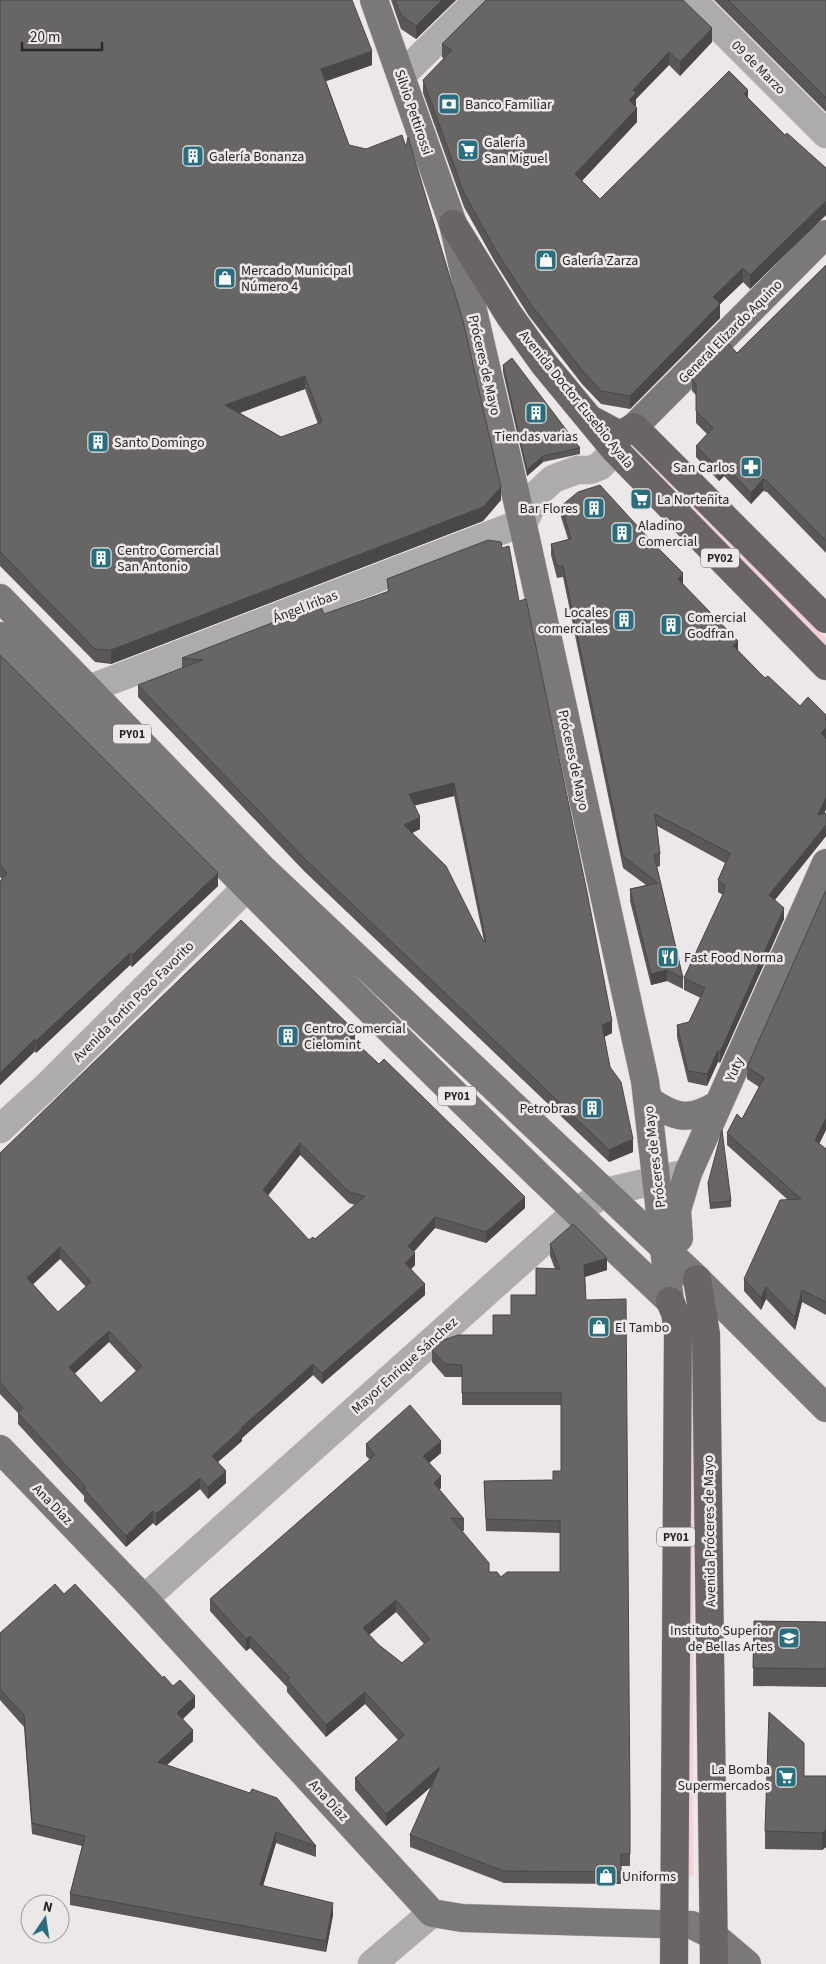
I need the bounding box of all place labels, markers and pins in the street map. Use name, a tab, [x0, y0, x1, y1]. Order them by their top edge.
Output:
bank icon: Banco Familiar	[437, 92, 461, 116]
place label: Banco Familiar	[465, 95, 552, 115]
place label: Galería San Miguel	[484, 133, 548, 169]
supermarket icon: Galería San Miguel	[456, 138, 480, 162]
building icon: Galería Bonanza	[181, 144, 205, 168]
place label: Galería Bonanza	[209, 147, 304, 167]
shop icon: Galería Zarza	[534, 248, 558, 272]
place label: Galería Zarza	[562, 251, 638, 271]
place label: Mercado Municipal Número 4	[241, 261, 352, 297]
shop icon: Mercado Municipal Número 4	[213, 266, 237, 290]
building icon: Tiendas varias	[524, 401, 548, 425]
place label: Tiendas varias	[494, 427, 578, 447]
building icon: Santo Domingo	[86, 430, 110, 454]
place label: Santo Domingo	[114, 433, 204, 453]
pharmacy icon: San Carlos	[739, 455, 763, 479]
place label: San Carlos	[673, 458, 735, 478]
supermarket icon: La Norteñita	[629, 487, 653, 511]
place label: La Norteñita	[657, 490, 729, 510]
building icon: Bar Flores	[582, 496, 606, 520]
place label: Bar Flores	[519, 499, 578, 519]
place label: Aladino Comercial	[638, 516, 698, 552]
building icon: Aladino Comercial	[610, 521, 634, 545]
place label: Centro Comercial San Antonio	[117, 541, 219, 577]
building icon: Centro Comercial San Antonio	[89, 546, 113, 570]
place label: Locales comerciales	[538, 603, 608, 639]
building icon: Locales comerciales	[612, 608, 636, 632]
place label: Comercial Godfran	[687, 608, 747, 644]
building icon: Comercial Godfran	[659, 613, 683, 637]
restaurant icon: Fast Food Norma	[656, 945, 680, 969]
place label: Fast Food Norma	[684, 948, 783, 968]
place label: Centro Comercial Cielomint	[304, 1019, 406, 1055]
building icon: Centro Comercial Cielomint	[276, 1024, 300, 1048]
building icon: Petrobras	[580, 1096, 604, 1120]
place label: Petrobras	[519, 1099, 576, 1119]
shop icon: El Tambo	[587, 1315, 611, 1339]
place label: El Tambo	[615, 1318, 669, 1338]
place label: Instituto Superior de Bellas Artes	[670, 1621, 773, 1657]
school or university icon: Instituto Superior de Bellas Artes	[777, 1626, 801, 1650]
place label: La Bomba Supermercados	[678, 1760, 770, 1796]
supermarket icon: La Bomba Supermercados	[774, 1765, 798, 1789]
shop icon: Uniforms	[594, 1864, 618, 1888]
place label: Uniforms	[622, 1867, 676, 1887]

